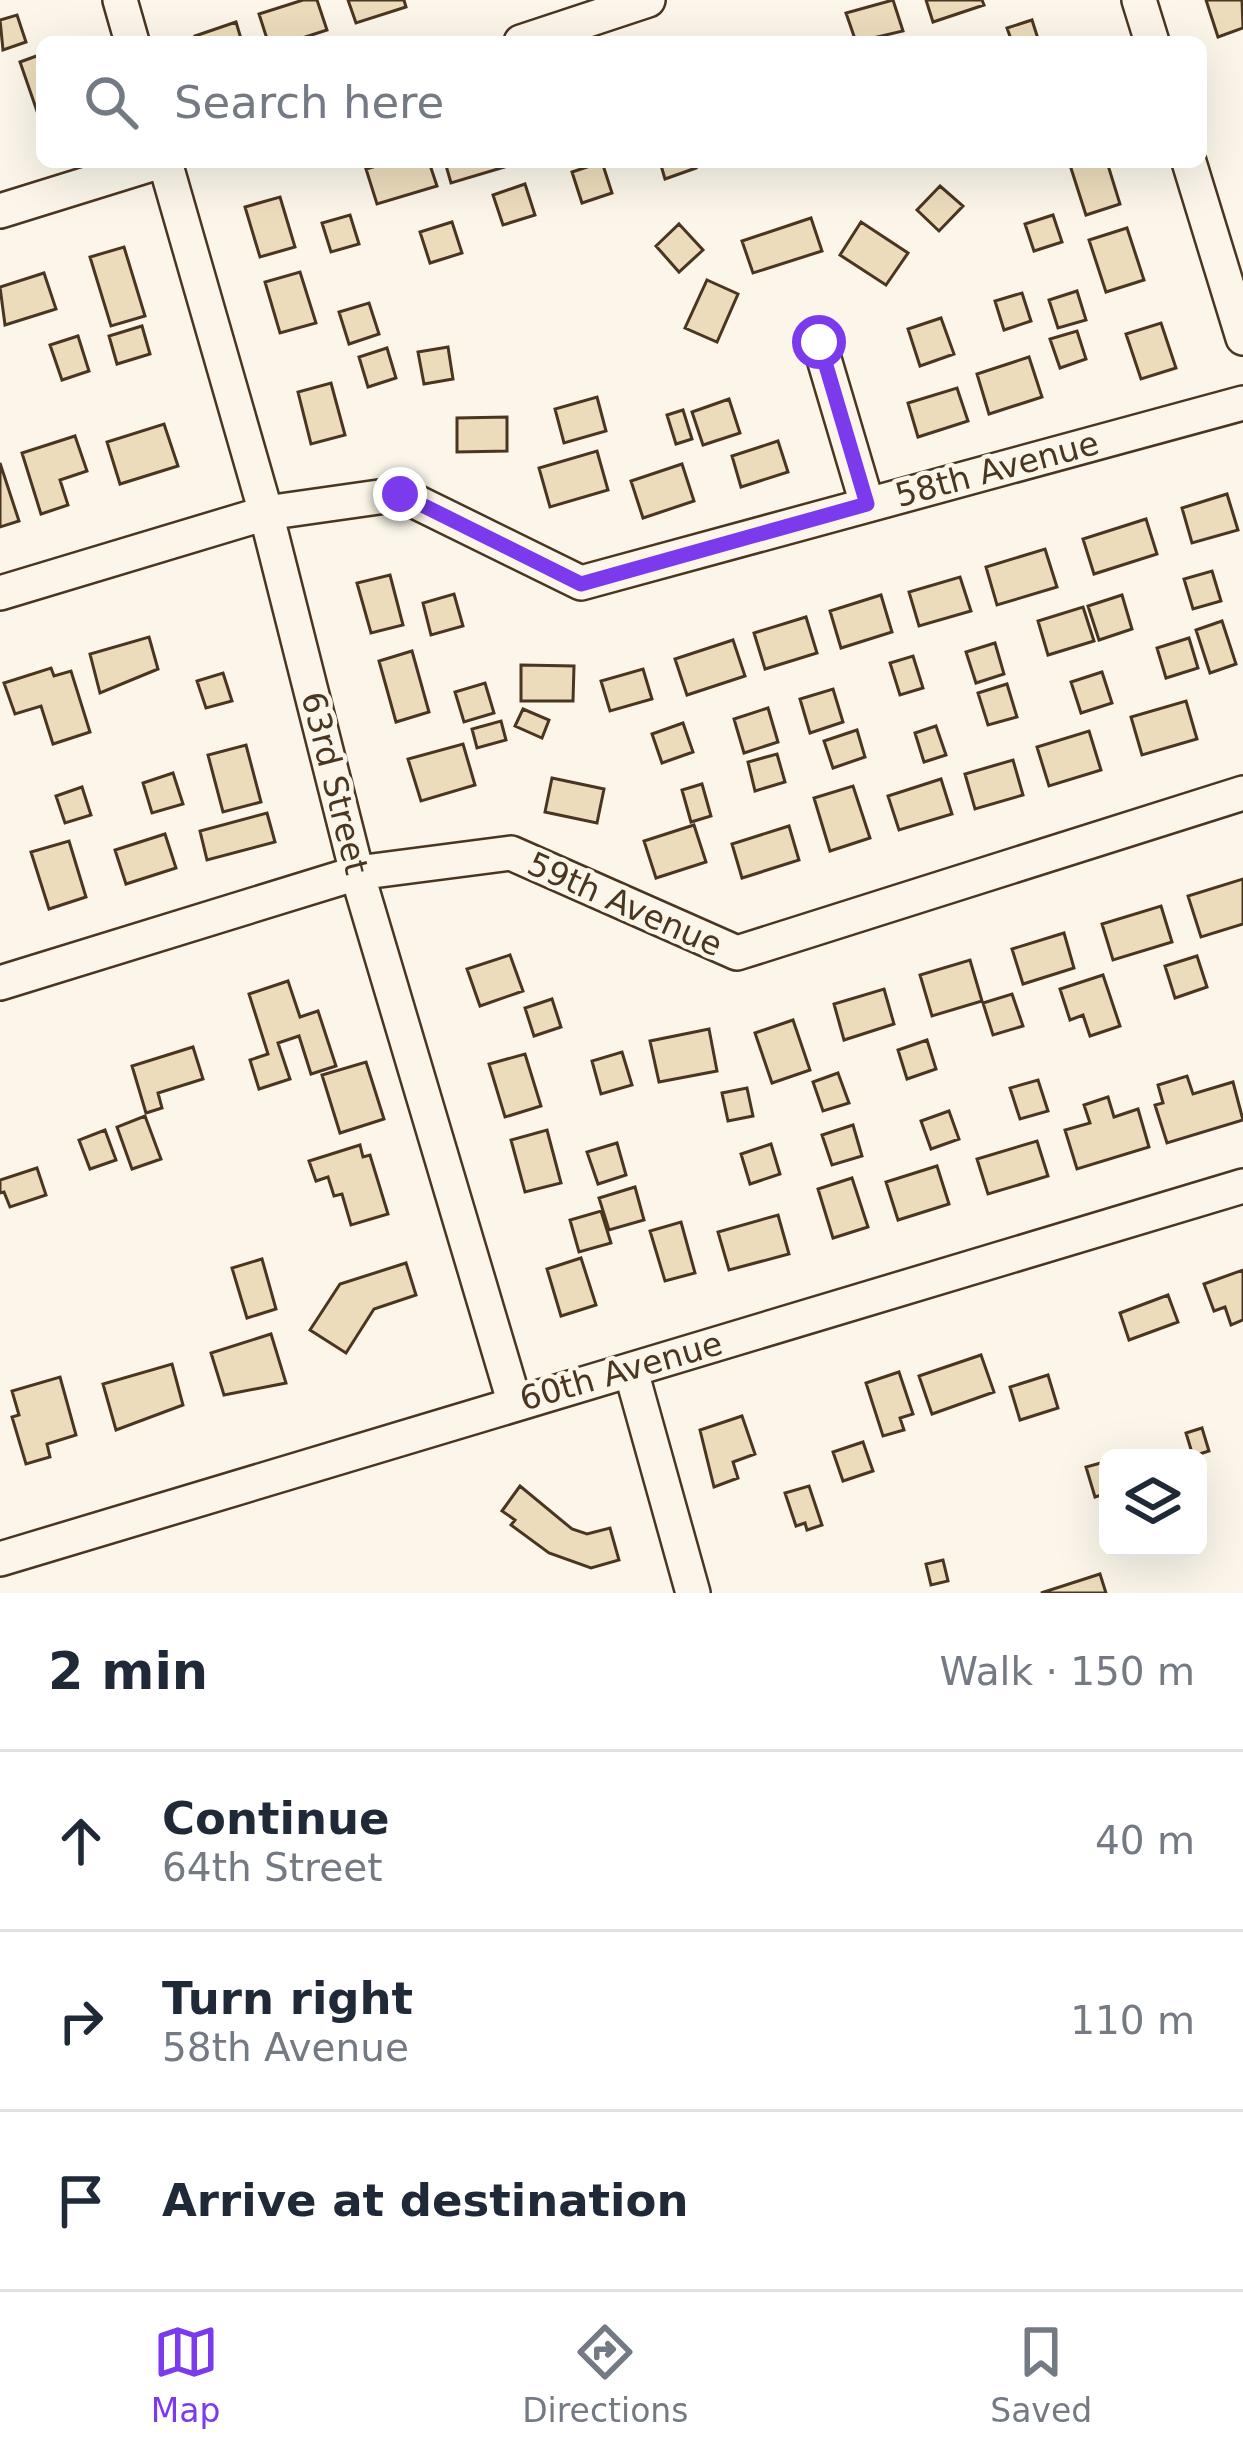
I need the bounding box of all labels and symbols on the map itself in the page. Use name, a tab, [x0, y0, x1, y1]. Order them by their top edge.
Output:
route start	[792, 315, 846, 369]
street label: 58th Avenue	[891, 423, 1103, 515]
route end	[373, 467, 427, 521]
street label: 63rd Street	[293, 688, 377, 878]
street label: 59th Avenue	[522, 844, 728, 964]
street label: 60th Avenue	[515, 1323, 727, 1419]

